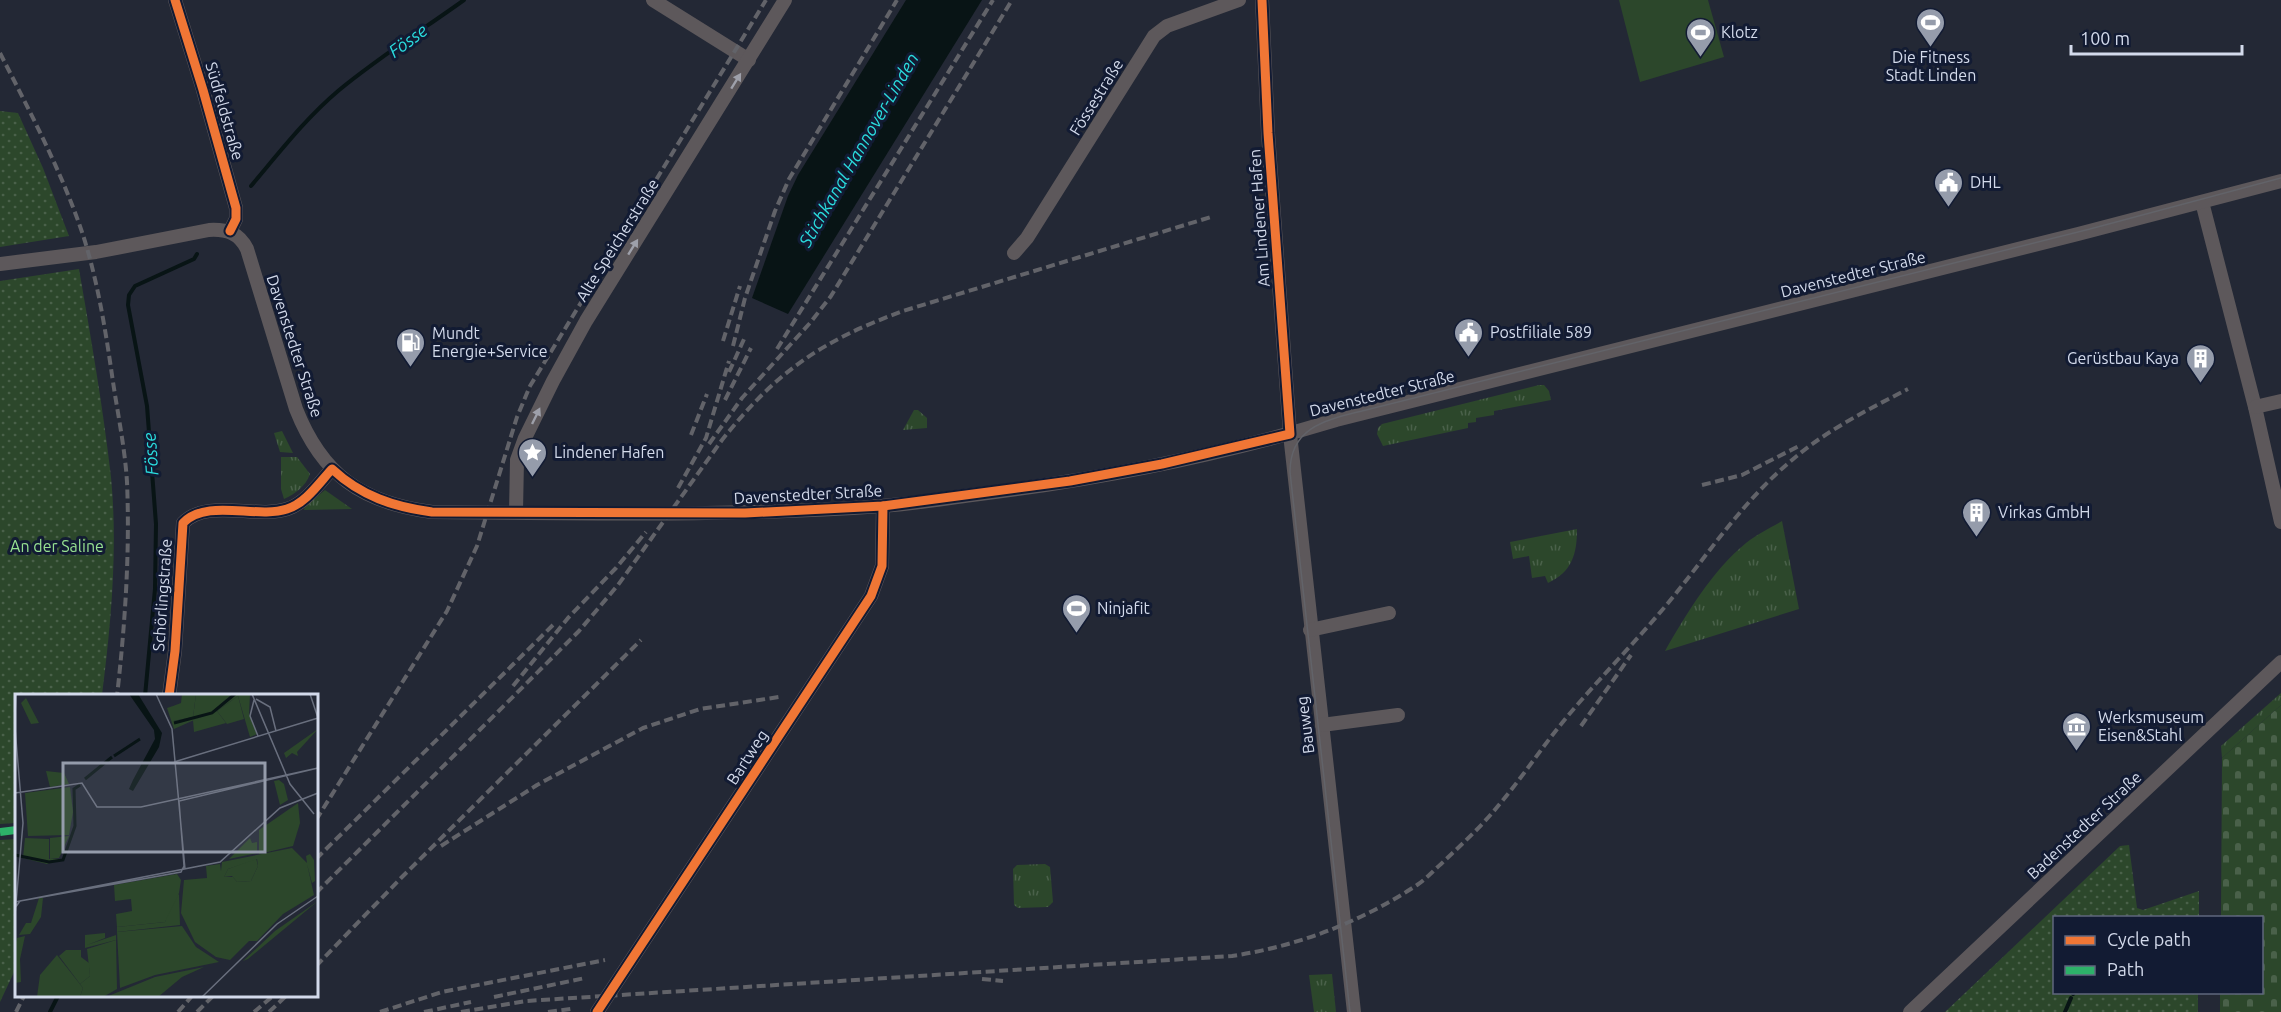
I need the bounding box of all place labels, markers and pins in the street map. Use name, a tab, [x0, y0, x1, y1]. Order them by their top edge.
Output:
sports icon: Die Fitness Stadt Linden	[1915, 6, 1947, 48]
sports icon: Klotz	[1684, 16, 1716, 58]
place label: Klotz	[1721, 23, 1758, 41]
place label: Die Fitness Stadt Linden	[1886, 48, 1976, 84]
public building icon: DHL	[1933, 166, 1965, 208]
place label: DHL	[1970, 173, 2001, 191]
public building icon: Postfiliale 589	[1453, 316, 1485, 358]
place label: Postfiliale 589	[1490, 323, 1592, 341]
place label: Mundt Energie+Service	[432, 324, 548, 360]
fuel station icon: Mundt Energie+Service	[395, 326, 427, 368]
building icon: Gerüstbau Kaya	[2184, 342, 2216, 384]
place label: Gerüstbau Kaya	[2067, 349, 2179, 367]
place icon: Lindener Hafen	[517, 436, 549, 478]
place label: Lindener Hafen	[554, 443, 664, 461]
building icon: Virkas GmbH	[1961, 496, 1993, 538]
place label: Virkas GmbH	[1998, 503, 2090, 521]
sports icon: Ninjafit	[1060, 592, 1092, 634]
place label: Ninjafit	[1097, 599, 1151, 617]
place label: Werksmuseum Eisen&Stahl	[2098, 708, 2204, 744]
museum icon: Werksmuseum Eisen&Stahl	[2061, 710, 2093, 752]

